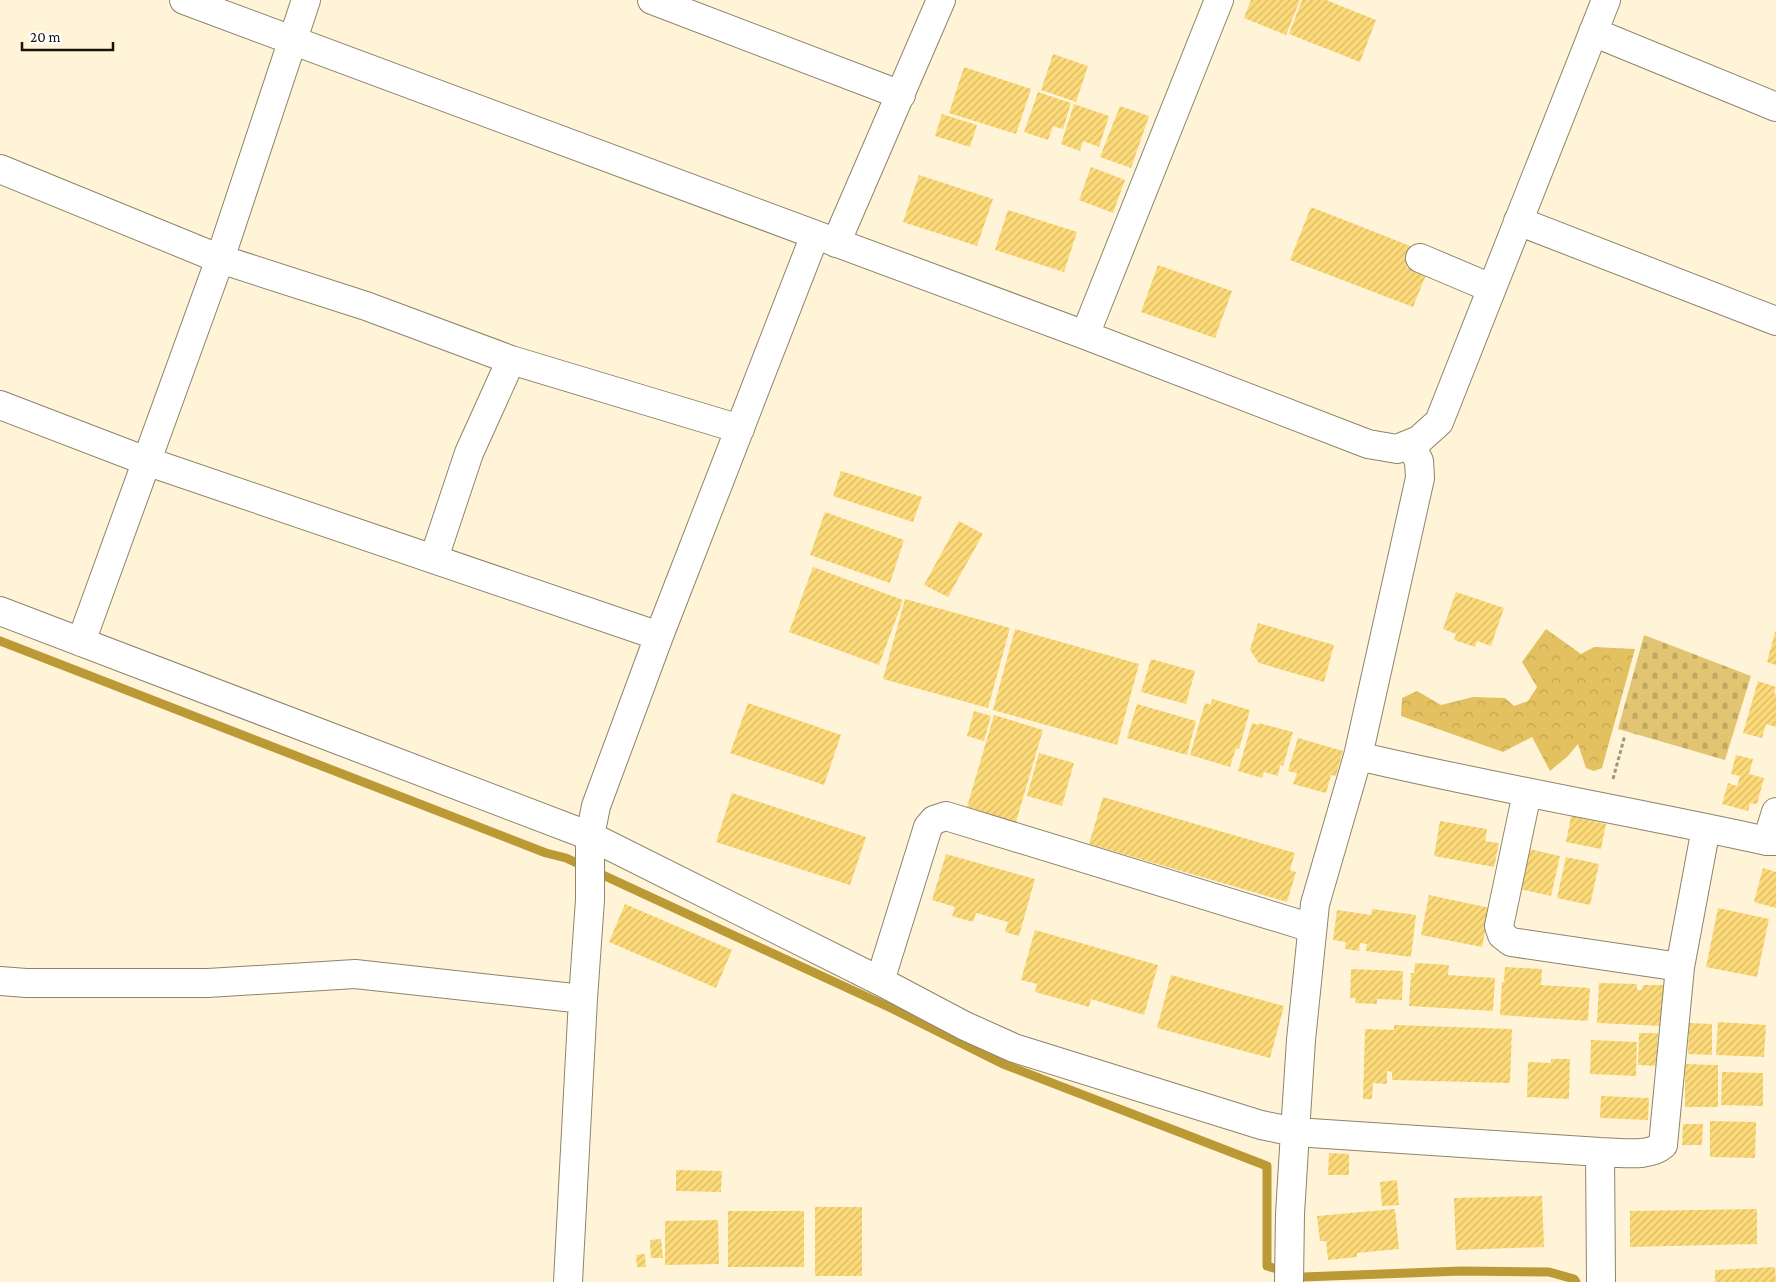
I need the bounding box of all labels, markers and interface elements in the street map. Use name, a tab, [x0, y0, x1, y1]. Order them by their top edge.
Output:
scale bar	[22, 20, 114, 52]
text: 20 m	[30, 29, 61, 45]

